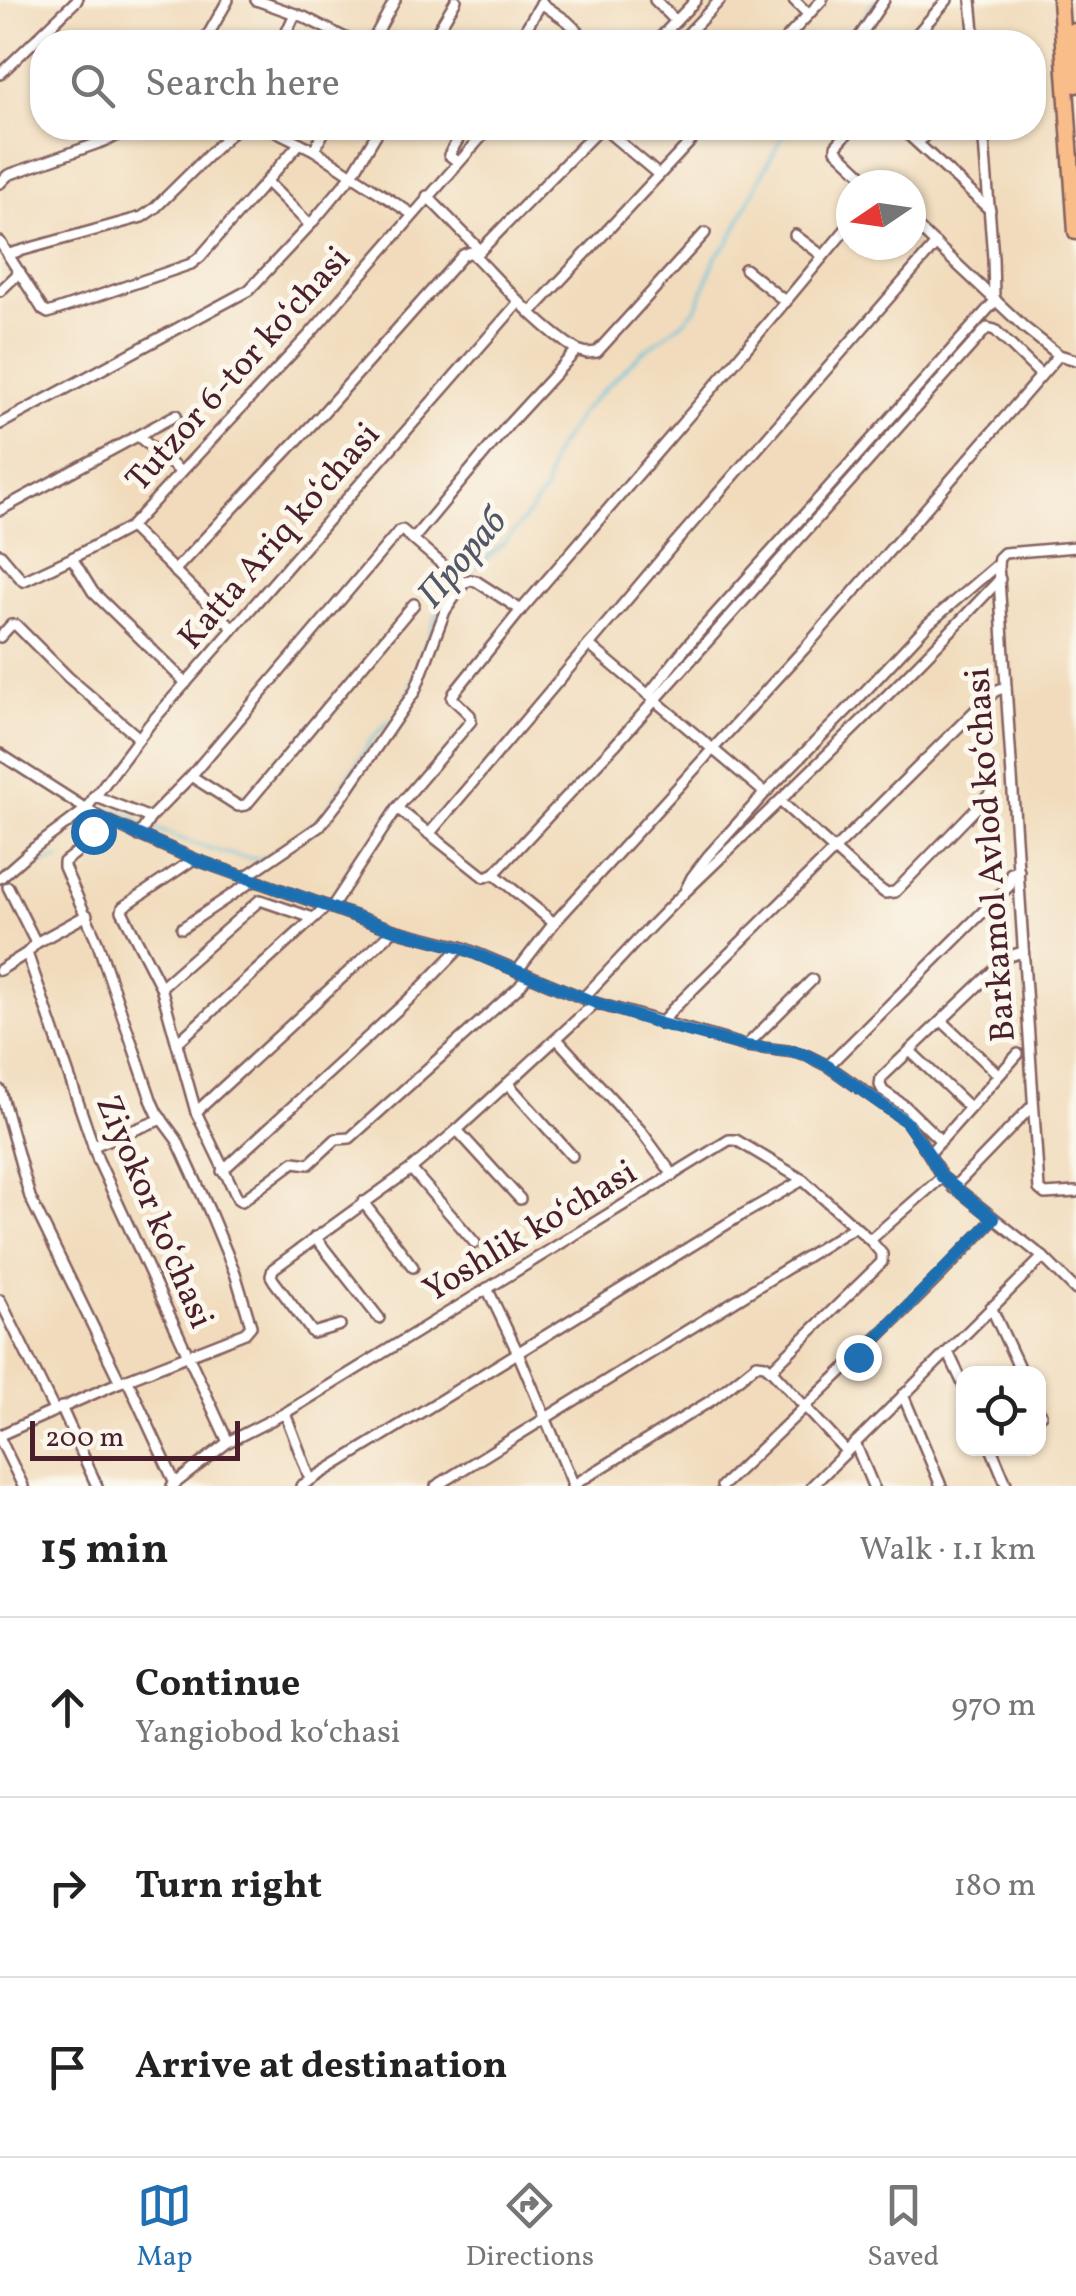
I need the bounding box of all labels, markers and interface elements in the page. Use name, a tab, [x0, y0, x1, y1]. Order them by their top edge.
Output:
search box	[30, 30, 1046, 140]
icon: search	[65, 58, 120, 113]
text: Search here	[145, 59, 340, 112]
north arrow	[836, 170, 926, 260]
street label: Tutzor 6-tor koʻchasi	[116, 237, 363, 503]
street label: Katta Ariq koʻchasi	[168, 413, 392, 661]
water label: Прораб	[406, 497, 522, 620]
street label: Barkamol Avlod koʻchasi	[955, 666, 1029, 1044]
route start	[71, 809, 117, 855]
street label: Ziyokor koʻchasi	[82, 1088, 224, 1336]
street label: Yoshlik koʻchasi	[415, 1150, 646, 1315]
route end	[836, 1335, 882, 1381]
map controls	[956, 1366, 1046, 1456]
button: locate	[956, 1366, 1046, 1456]
scale bar	[30, 1416, 240, 1460]
text: 200 m	[45, 1419, 124, 1458]
text: 15 min	[40, 1522, 169, 1581]
text: Walk · 1.1 km	[860, 1529, 1036, 1573]
text: Continue	[135, 1659, 300, 1712]
icon: ahead	[40, 1680, 95, 1735]
text: 970 m	[951, 1685, 1036, 1729]
text: Yangiobod koʻchasi	[135, 1712, 400, 1756]
icon: right	[40, 1860, 95, 1915]
text: Turn right	[135, 1861, 322, 1914]
text: 180 m	[953, 1865, 1036, 1909]
icon: arrive	[40, 2040, 95, 2095]
text: Arrive at destination	[135, 2041, 508, 2094]
tab: Map	[137, 2178, 193, 2277]
tab: Directions	[466, 2178, 594, 2277]
tab: Saved	[867, 2178, 939, 2277]

